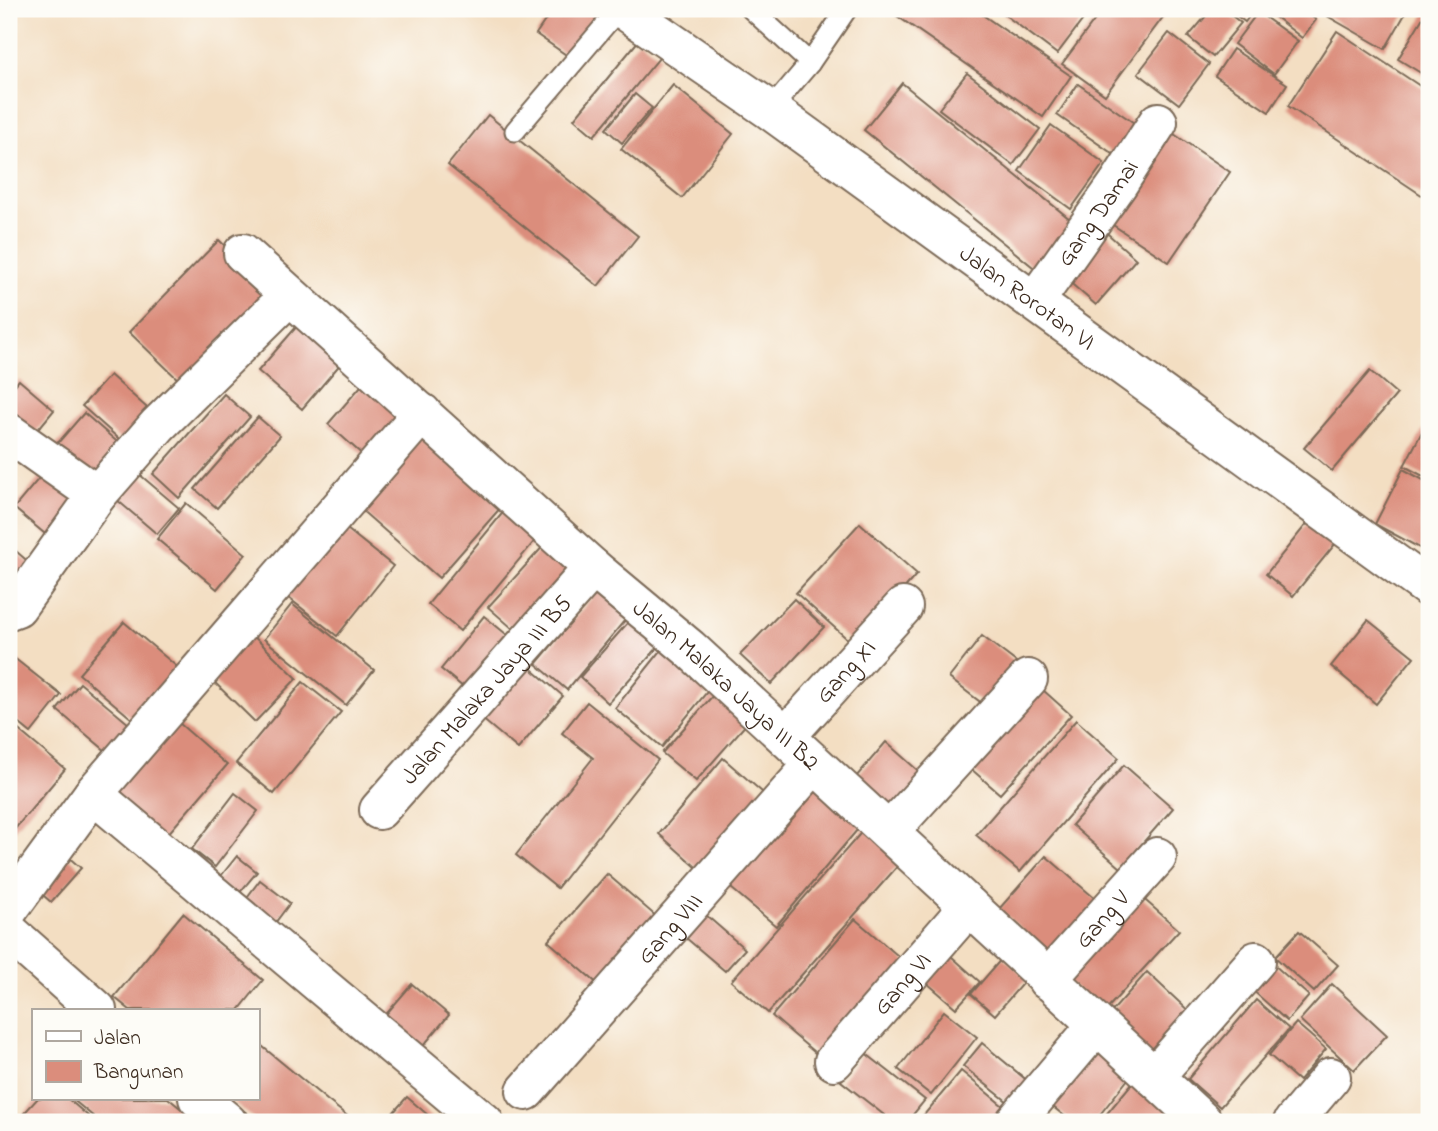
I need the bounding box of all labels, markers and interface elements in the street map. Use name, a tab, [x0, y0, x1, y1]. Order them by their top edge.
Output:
street label: Gang Damai	[1050, 154, 1149, 275]
street label: Jalan Rorotan VI	[951, 238, 1102, 361]
street label: Jalan Malaka Jaya III B5	[394, 588, 581, 794]
street label: Jalan Malaka Jaya III B2	[623, 593, 826, 780]
street label: Gang XI	[808, 633, 886, 712]
street label: Gang V	[1068, 883, 1140, 958]
street label: Gang VIII	[630, 886, 712, 973]
street label: Gang VI	[866, 946, 941, 1024]
legend	[32, 1009, 259, 1100]
text: Jalan	[94, 1024, 141, 1054]
text: Bangunan	[93, 1058, 183, 1090]

